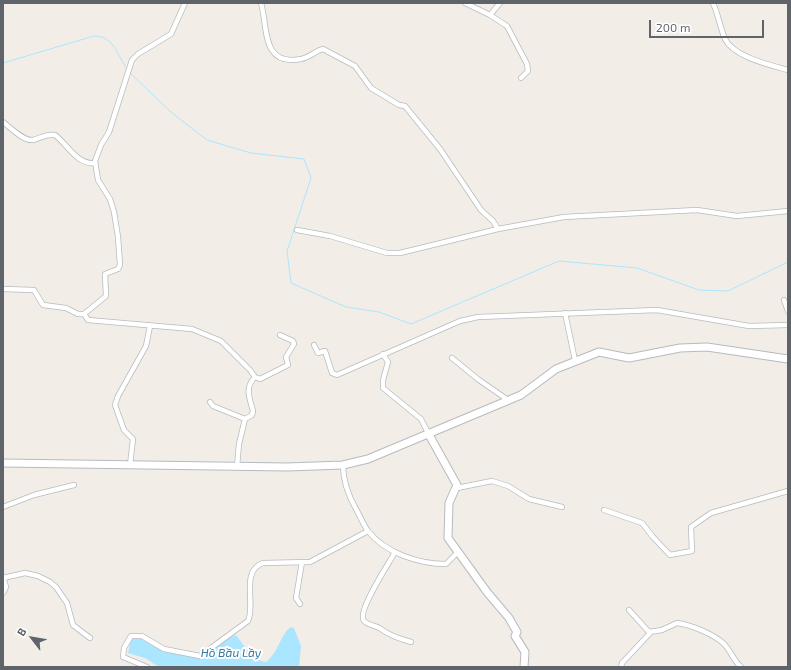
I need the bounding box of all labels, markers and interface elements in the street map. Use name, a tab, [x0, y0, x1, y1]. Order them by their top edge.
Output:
scale bar	[651, 12, 766, 38]
text: 200 m	[656, 20, 690, 34]
north arrow	[12, 618, 52, 658]
text: B	[14, 625, 29, 638]
water label: Hồ Bầu Lầy	[201, 646, 261, 660]

